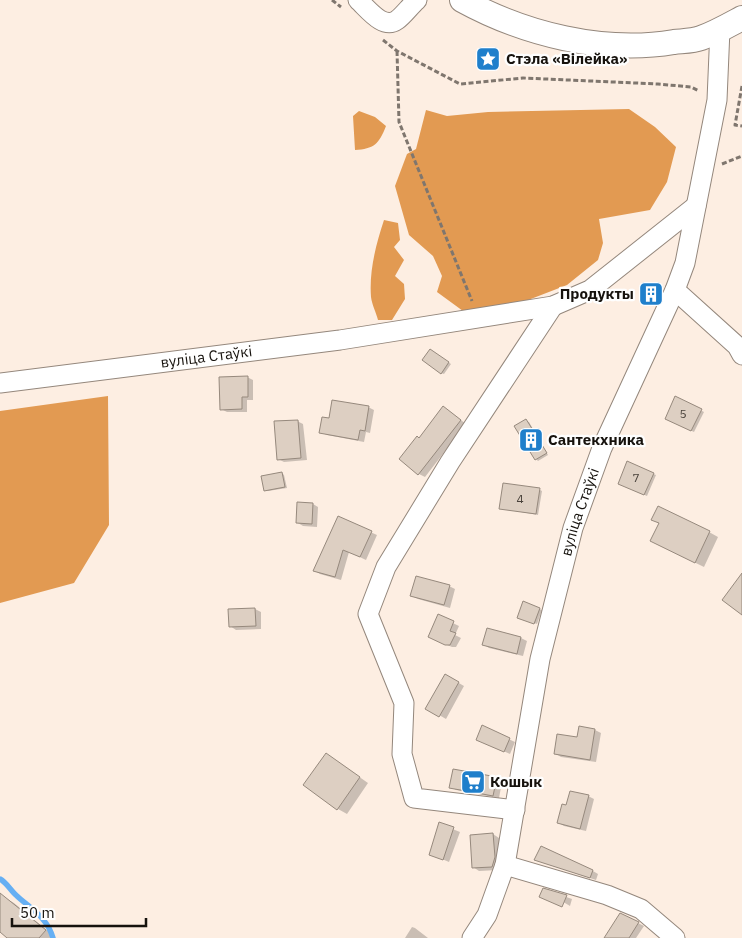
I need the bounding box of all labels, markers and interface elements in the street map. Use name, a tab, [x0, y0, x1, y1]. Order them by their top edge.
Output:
place icon: Стэла «Вілейка»	[475, 46, 501, 72]
place label: Стэла «Вілейка»	[506, 49, 627, 68]
building icon: Продукты	[638, 281, 664, 307]
place label: Продукты	[560, 284, 634, 303]
street label: вуліца Стаўкі	[159, 341, 253, 372]
house number: 5	[679, 406, 687, 421]
building icon: Сантекхника	[518, 427, 544, 453]
place label: Сантекхника	[548, 430, 645, 449]
street label: вуліца Стаўкі	[556, 465, 603, 558]
house number: 7	[632, 470, 640, 485]
house number: 4	[516, 491, 524, 506]
supermarket icon: Кошык	[460, 769, 486, 795]
place label: Кошык	[490, 772, 542, 791]
scale bar	[12, 896, 146, 928]
text: 50 m	[20, 903, 55, 922]

